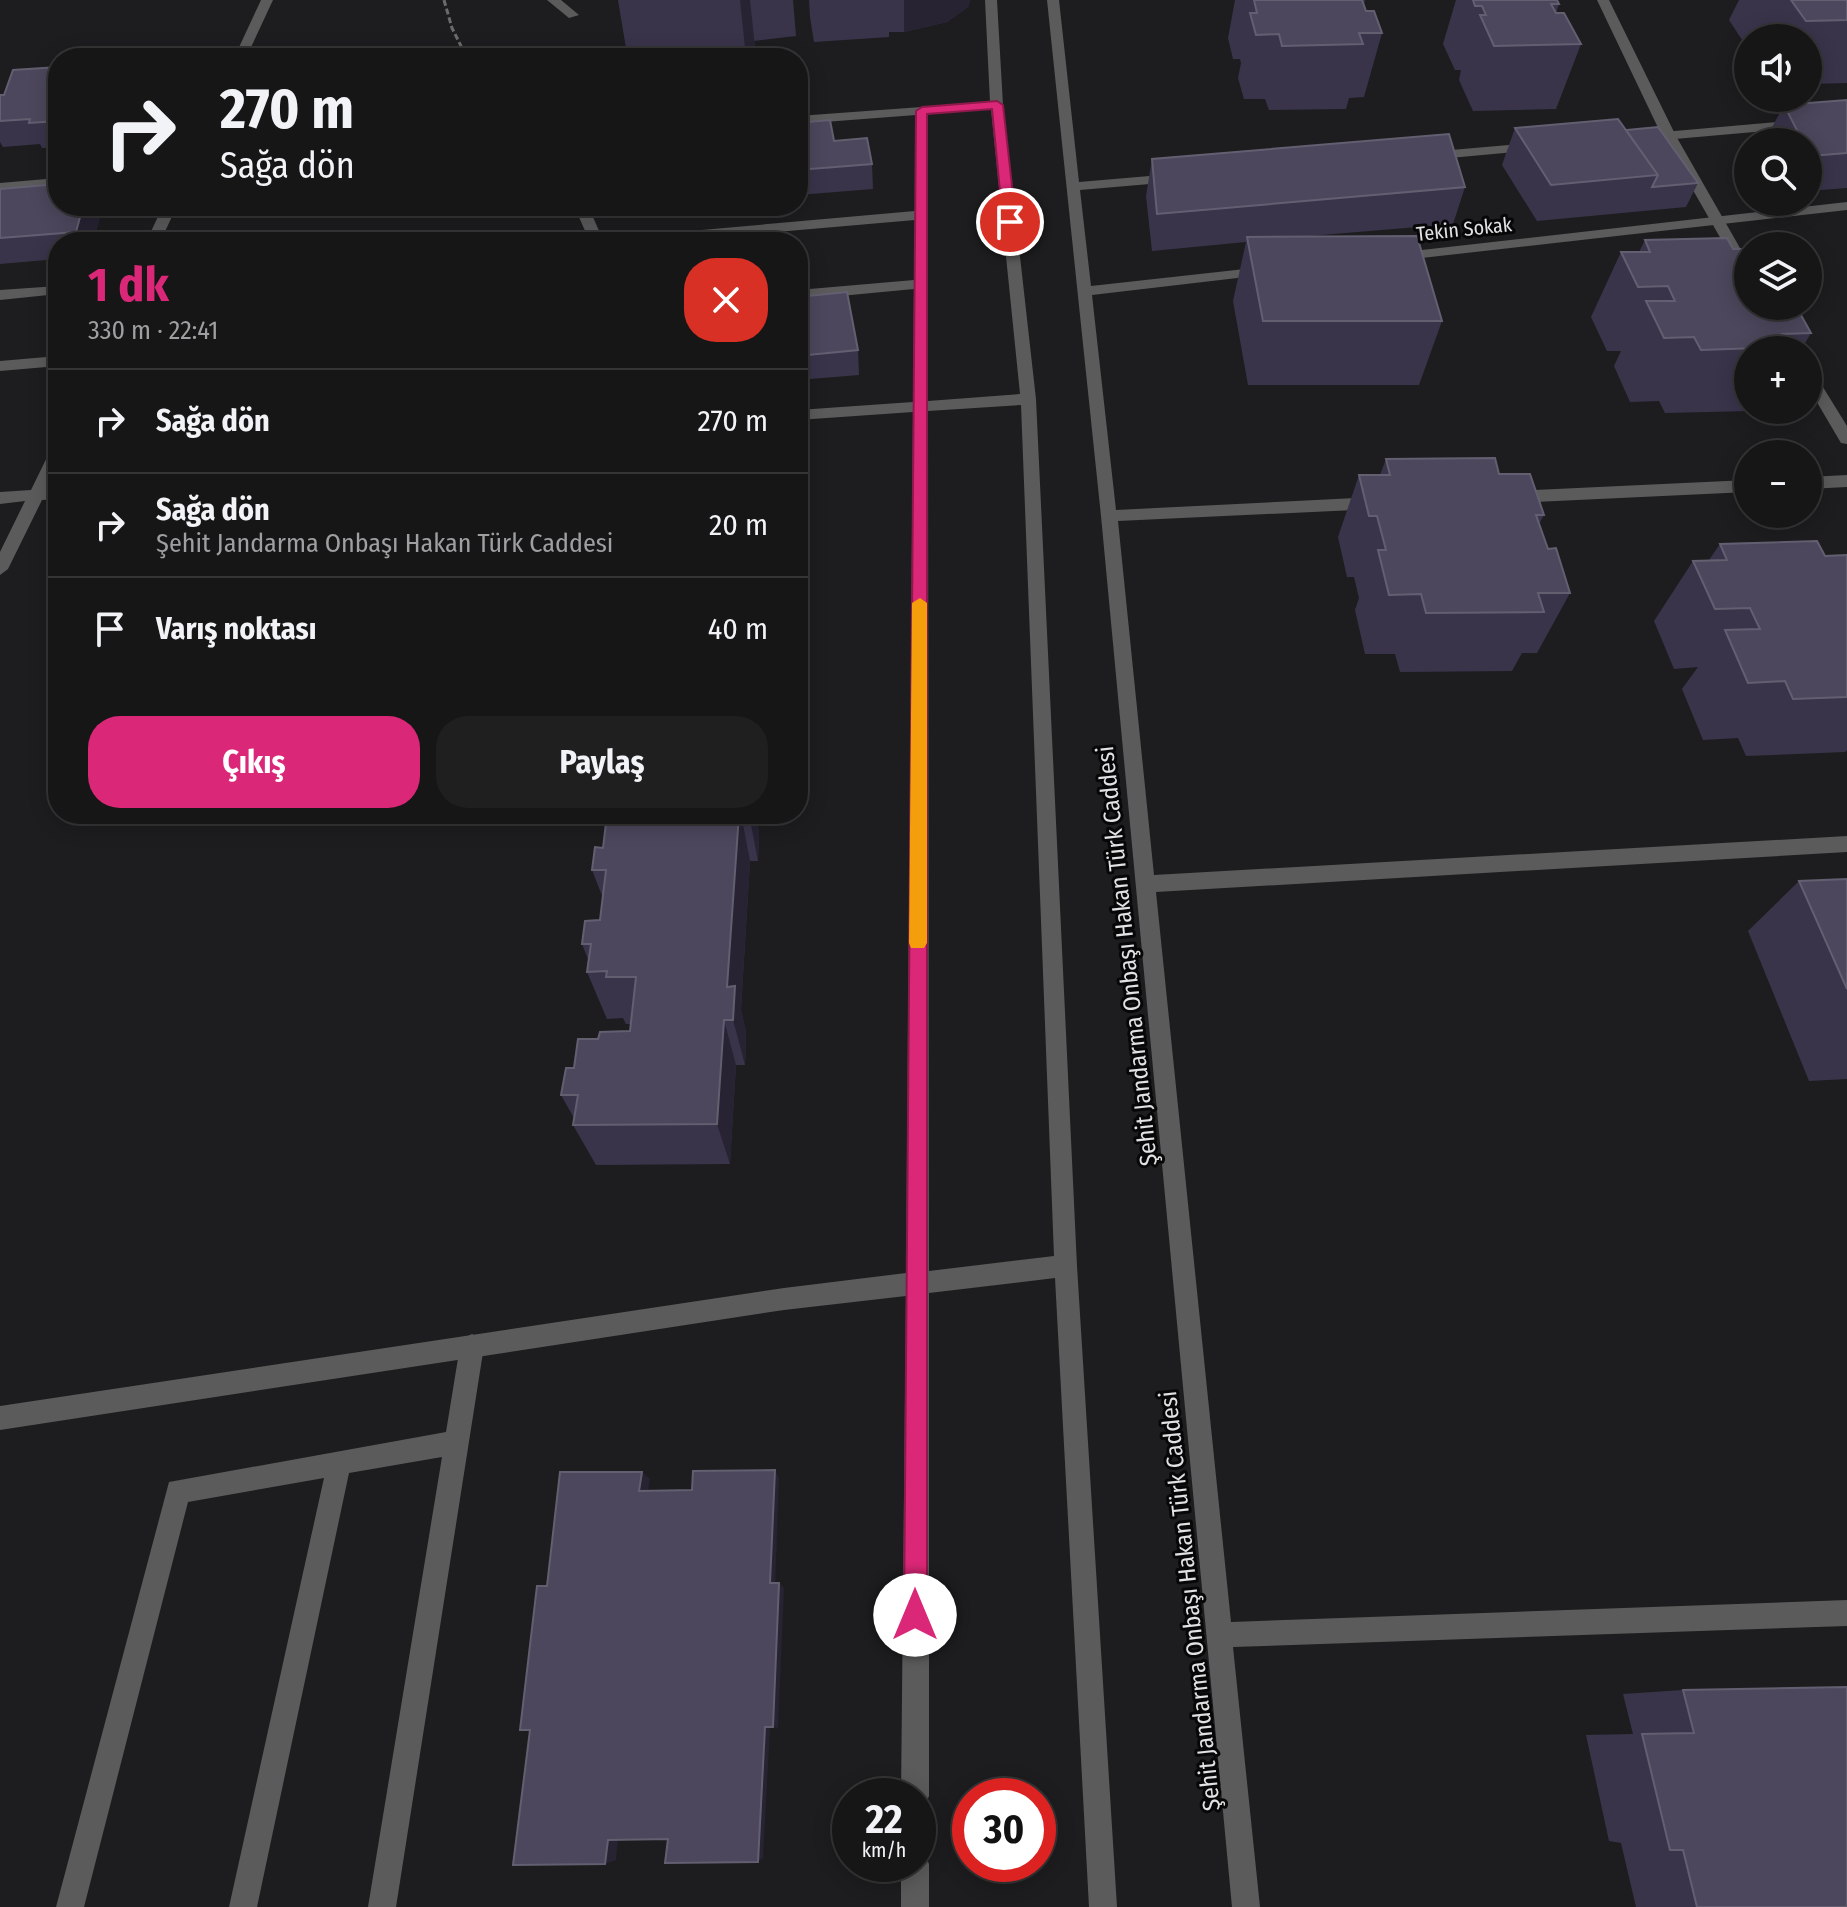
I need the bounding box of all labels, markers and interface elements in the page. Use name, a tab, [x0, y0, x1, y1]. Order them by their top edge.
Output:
map controls	[1734, 24, 1822, 528]
button: sound	[1734, 24, 1822, 112]
text: 270 m	[220, 76, 354, 143]
icon: right	[88, 80, 192, 184]
button: search	[1734, 128, 1822, 216]
text: Sağa dön	[220, 144, 355, 188]
pin	[976, 188, 1044, 256]
icon: arrive	[988, 200, 1032, 244]
street label: Tekin Sokak	[1415, 212, 1514, 246]
button: layers	[1734, 232, 1822, 320]
text: 1 dk	[88, 256, 169, 314]
button: close	[684, 258, 768, 342]
text: 330 m · 22:41	[88, 315, 218, 346]
button: +	[1734, 336, 1822, 424]
icon: right	[88, 399, 132, 443]
text: Sağa dön	[156, 403, 270, 439]
text: 270 m	[697, 403, 768, 439]
button: −	[1734, 440, 1822, 528]
text: Sağa dön	[156, 492, 270, 528]
icon: right	[88, 503, 132, 547]
text: 20 m	[709, 507, 768, 543]
text: Şehit Jandarma Onbaşı Hakan Türk Caddesi	[156, 528, 613, 559]
icon: arrive	[88, 607, 132, 651]
text: Varış noktası	[156, 611, 317, 647]
text: 40 m	[708, 611, 768, 647]
button: Çıkış	[88, 716, 420, 808]
button: Paylaş	[436, 716, 768, 808]
street label: Şehit Jandarma Onbaşı Hakan Türk Caddesi	[1091, 745, 1163, 1167]
street label: Şehit Jandarma Onbaşı Hakan Türk Caddesi	[1154, 1390, 1226, 1812]
position arrow	[873, 1573, 957, 1657]
speed limit sign: 30	[952, 1778, 1056, 1882]
text: 22	[865, 1796, 903, 1844]
text: km/h	[862, 1838, 906, 1862]

